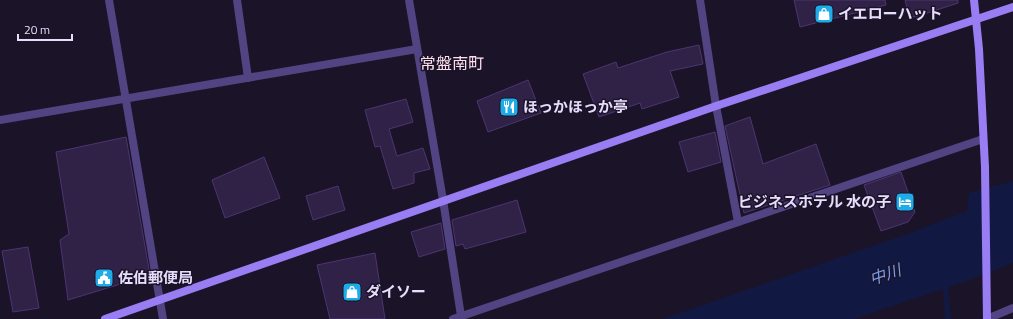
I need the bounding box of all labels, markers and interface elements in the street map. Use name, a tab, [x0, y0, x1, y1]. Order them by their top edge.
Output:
place label: イエローハット	[838, 2, 943, 25]
shop icon: イエローハット	[813, 3, 835, 25]
scale bar	[18, 16, 72, 42]
text: 20 m	[24, 20, 50, 39]
district label: 常盤南町	[420, 51, 484, 75]
place label: ほっかほっか亭	[523, 95, 628, 118]
restaurant icon: ほっかほっか亭	[498, 96, 520, 118]
place label: ビジネスホテル 水の子	[738, 190, 891, 213]
hotel icon: ビジネスホテル 水の子	[894, 191, 916, 213]
water label: 中川	[866, 257, 906, 291]
place label: 佐伯郵便局	[118, 266, 193, 289]
public building icon: 佐伯郵便局	[93, 267, 115, 289]
place label: ダイソー	[366, 280, 426, 303]
shop icon: ダイソー	[341, 281, 363, 303]

